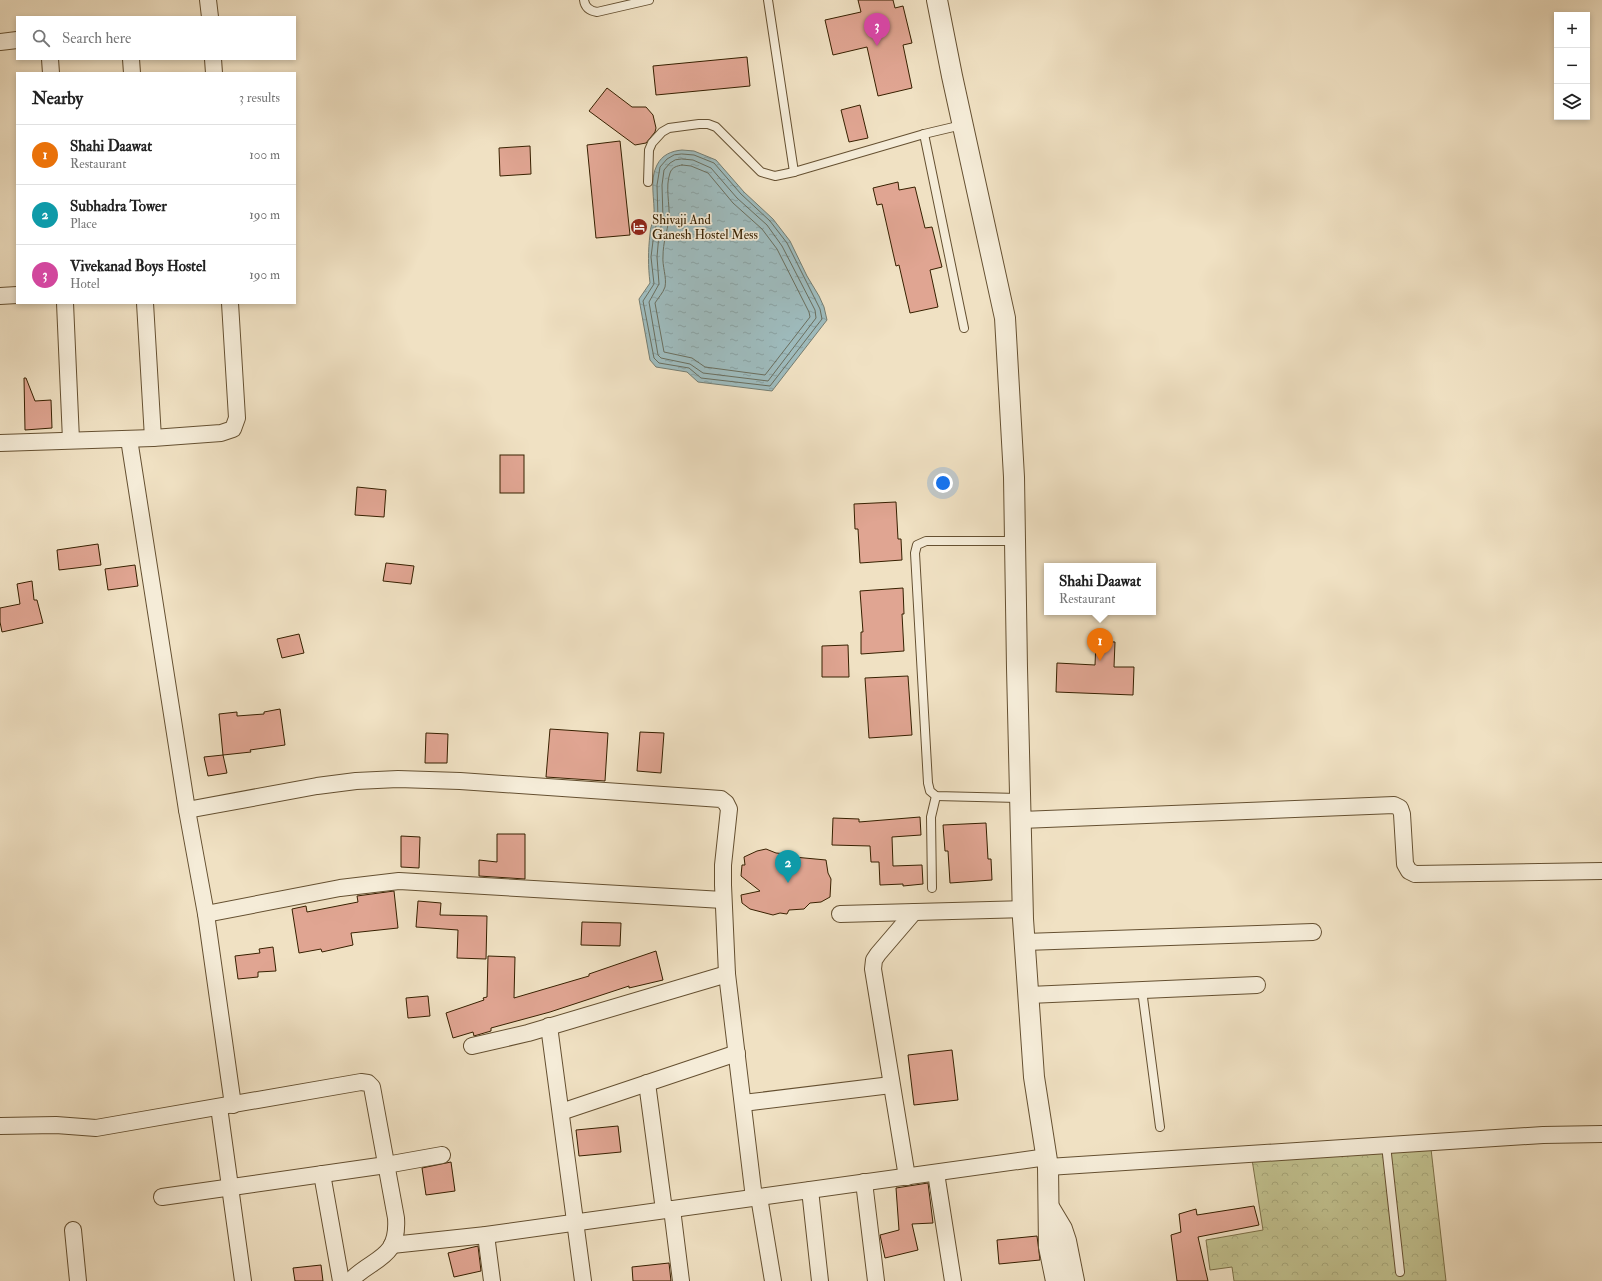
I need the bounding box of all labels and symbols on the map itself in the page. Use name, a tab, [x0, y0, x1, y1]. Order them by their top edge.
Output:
pin: 3	[864, 13, 890, 46]
place label: Shivaji And Ganesh Hostel Mess	[652, 212, 759, 243]
hotel icon: Shivaji And Ganesh Hostel Mess	[629, 217, 649, 237]
your location	[933, 473, 953, 493]
pin: 1	[1087, 628, 1113, 661]
pin: 2	[775, 850, 801, 883]

